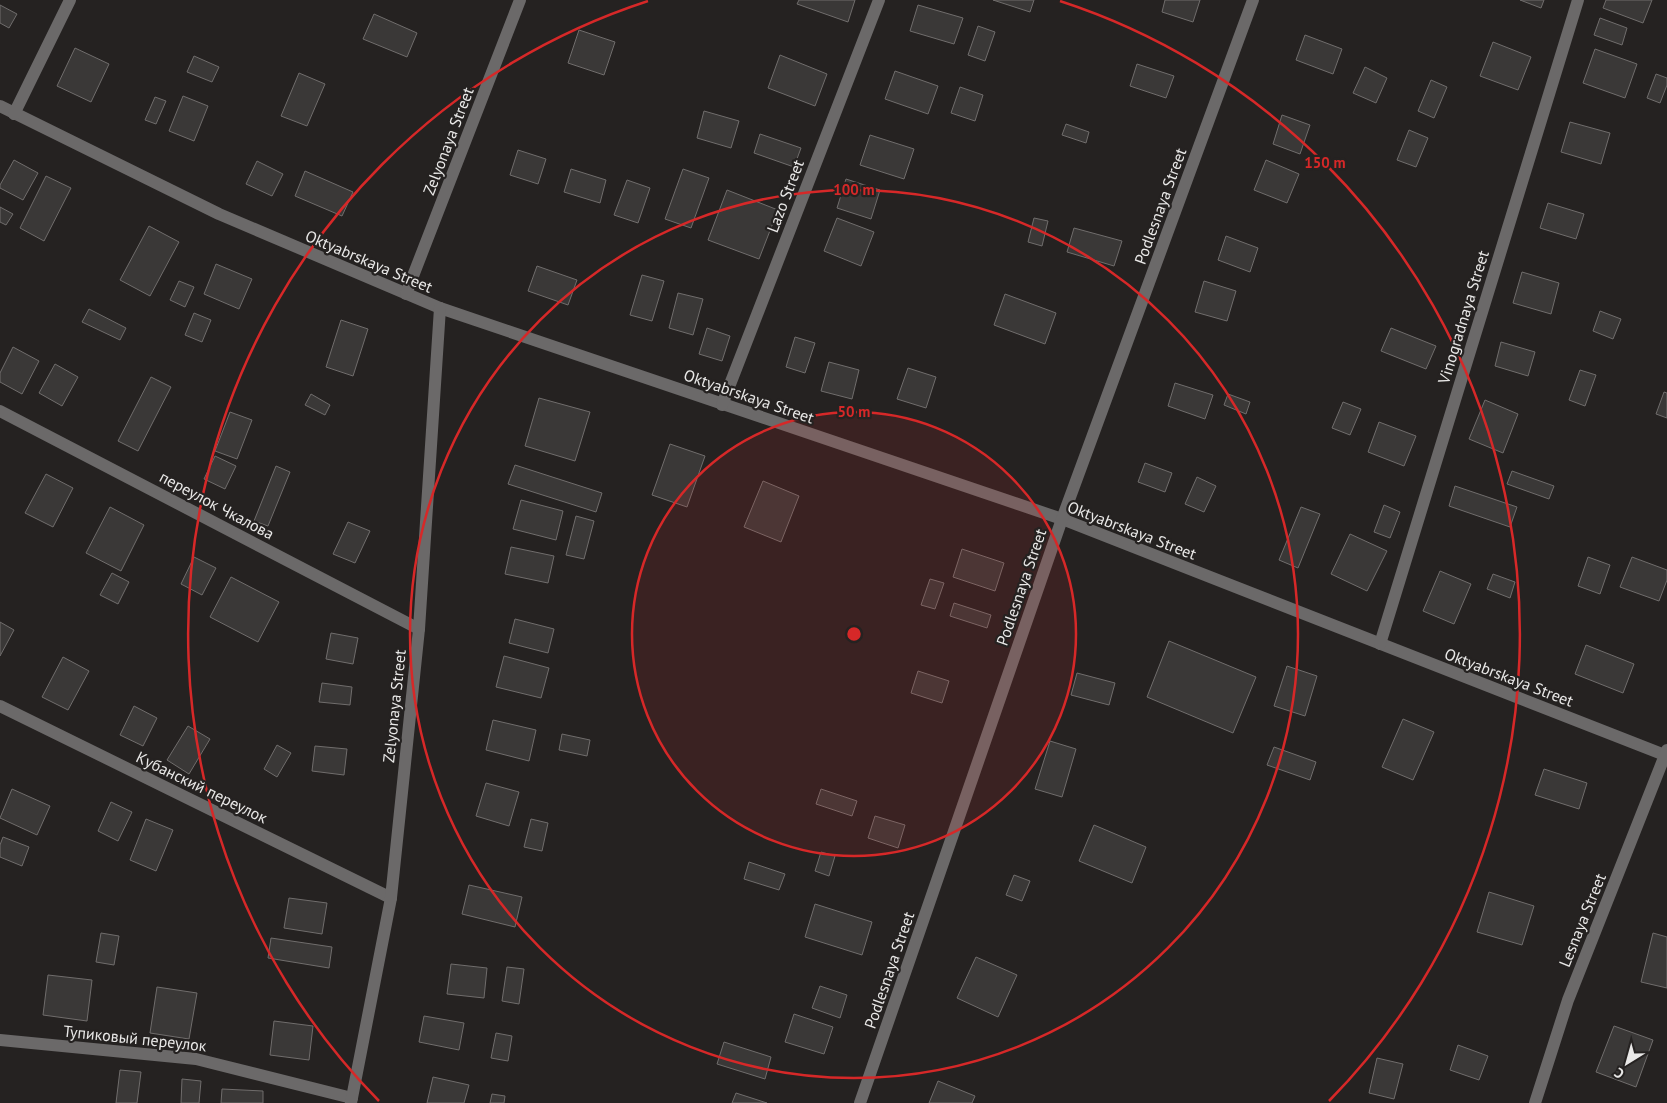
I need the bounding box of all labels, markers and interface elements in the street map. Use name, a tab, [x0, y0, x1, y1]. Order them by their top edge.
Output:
street label: Zelyonaya Street	[418, 84, 478, 198]
street label: Podlesnaya Street	[1130, 145, 1191, 267]
text: 150 m	[1304, 153, 1346, 172]
street label: Lazo Street	[762, 156, 808, 235]
text: 100 m	[833, 180, 875, 199]
street label: Oktyabrskaya Street	[302, 225, 436, 297]
street label: Vinogradnaya Street	[1433, 247, 1493, 387]
street label: Oktyabrskaya Street	[681, 364, 817, 428]
text: 50 m	[838, 402, 870, 421]
street label: переулок Чкалова	[156, 466, 278, 544]
street label: Oktyabrskaya Street	[1065, 496, 1200, 564]
street label: Podlesnaya Street	[992, 525, 1051, 648]
centre of rings	[845, 625, 863, 643]
street label: Oktyabrskaya Street	[1442, 643, 1577, 711]
street label: Zelyonaya Street	[378, 648, 410, 764]
street label: Кубанский переулок	[133, 747, 271, 828]
street label: Lesnaya Street	[1554, 870, 1610, 970]
street label: Podlesnaya Street	[860, 908, 919, 1031]
street label: Тупиковый переулок	[62, 1021, 208, 1056]
north arrow	[1602, 1038, 1652, 1088]
text: С	[1610, 1064, 1628, 1083]

